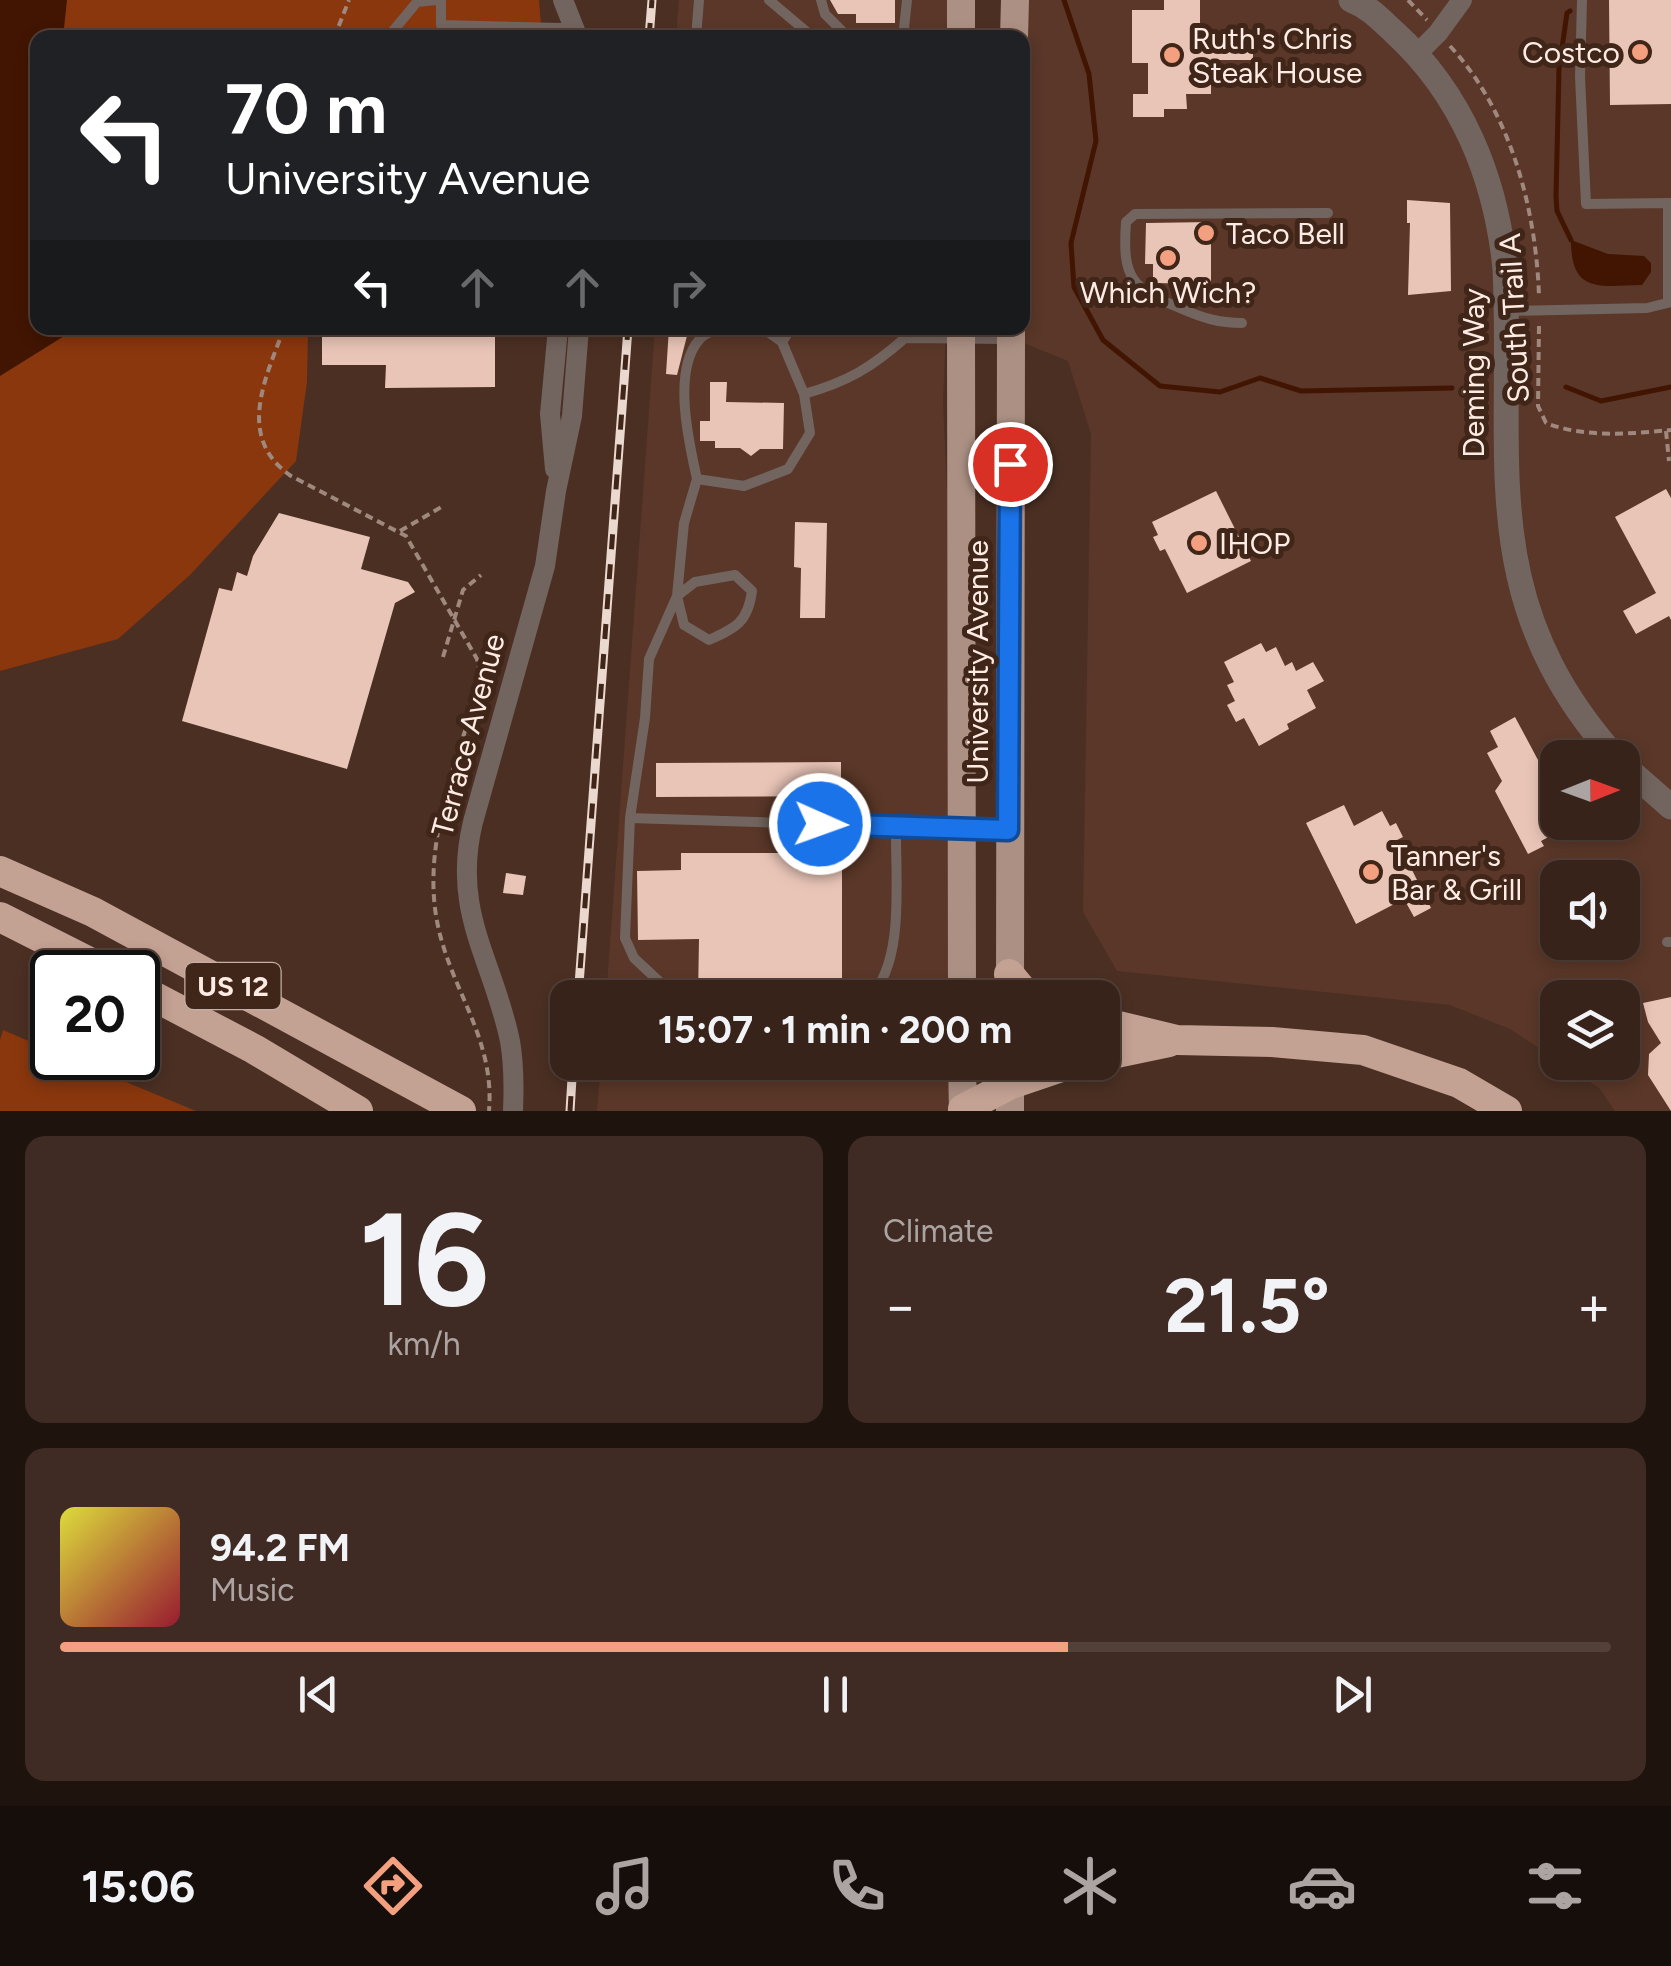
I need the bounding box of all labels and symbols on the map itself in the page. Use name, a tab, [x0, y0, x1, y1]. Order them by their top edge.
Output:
place label: Ruth's Chris Steak House	[1192, 20, 1362, 91]
place label: Costco	[1522, 34, 1620, 71]
marker: Costco	[1629, 41, 1651, 63]
marker: Ruth's Chris Steak House	[1161, 44, 1183, 66]
place label: Taco Bell	[1226, 215, 1345, 252]
marker: Taco Bell	[1195, 222, 1217, 244]
street label: South Trail A	[1491, 231, 1537, 404]
marker: Which Wich?	[1157, 247, 1179, 269]
place label: Which Wich?	[1080, 274, 1256, 311]
street label: Deming Way	[1455, 288, 1492, 458]
pin	[968, 422, 1053, 507]
place label: IHOP	[1219, 525, 1290, 562]
marker: IHOP	[1188, 532, 1210, 554]
street label: University Avenue	[959, 540, 996, 784]
street label: Terrace Avenue	[423, 630, 513, 840]
north arrow	[1540, 740, 1640, 840]
position arrow	[768, 772, 872, 876]
place label: Tanner's Bar & Grill	[1391, 837, 1522, 908]
marker: Tanner's Bar & Grill	[1360, 861, 1382, 883]
speed limit sign: 20	[30, 950, 160, 1080]
road number: US 12	[186, 963, 280, 1009]

